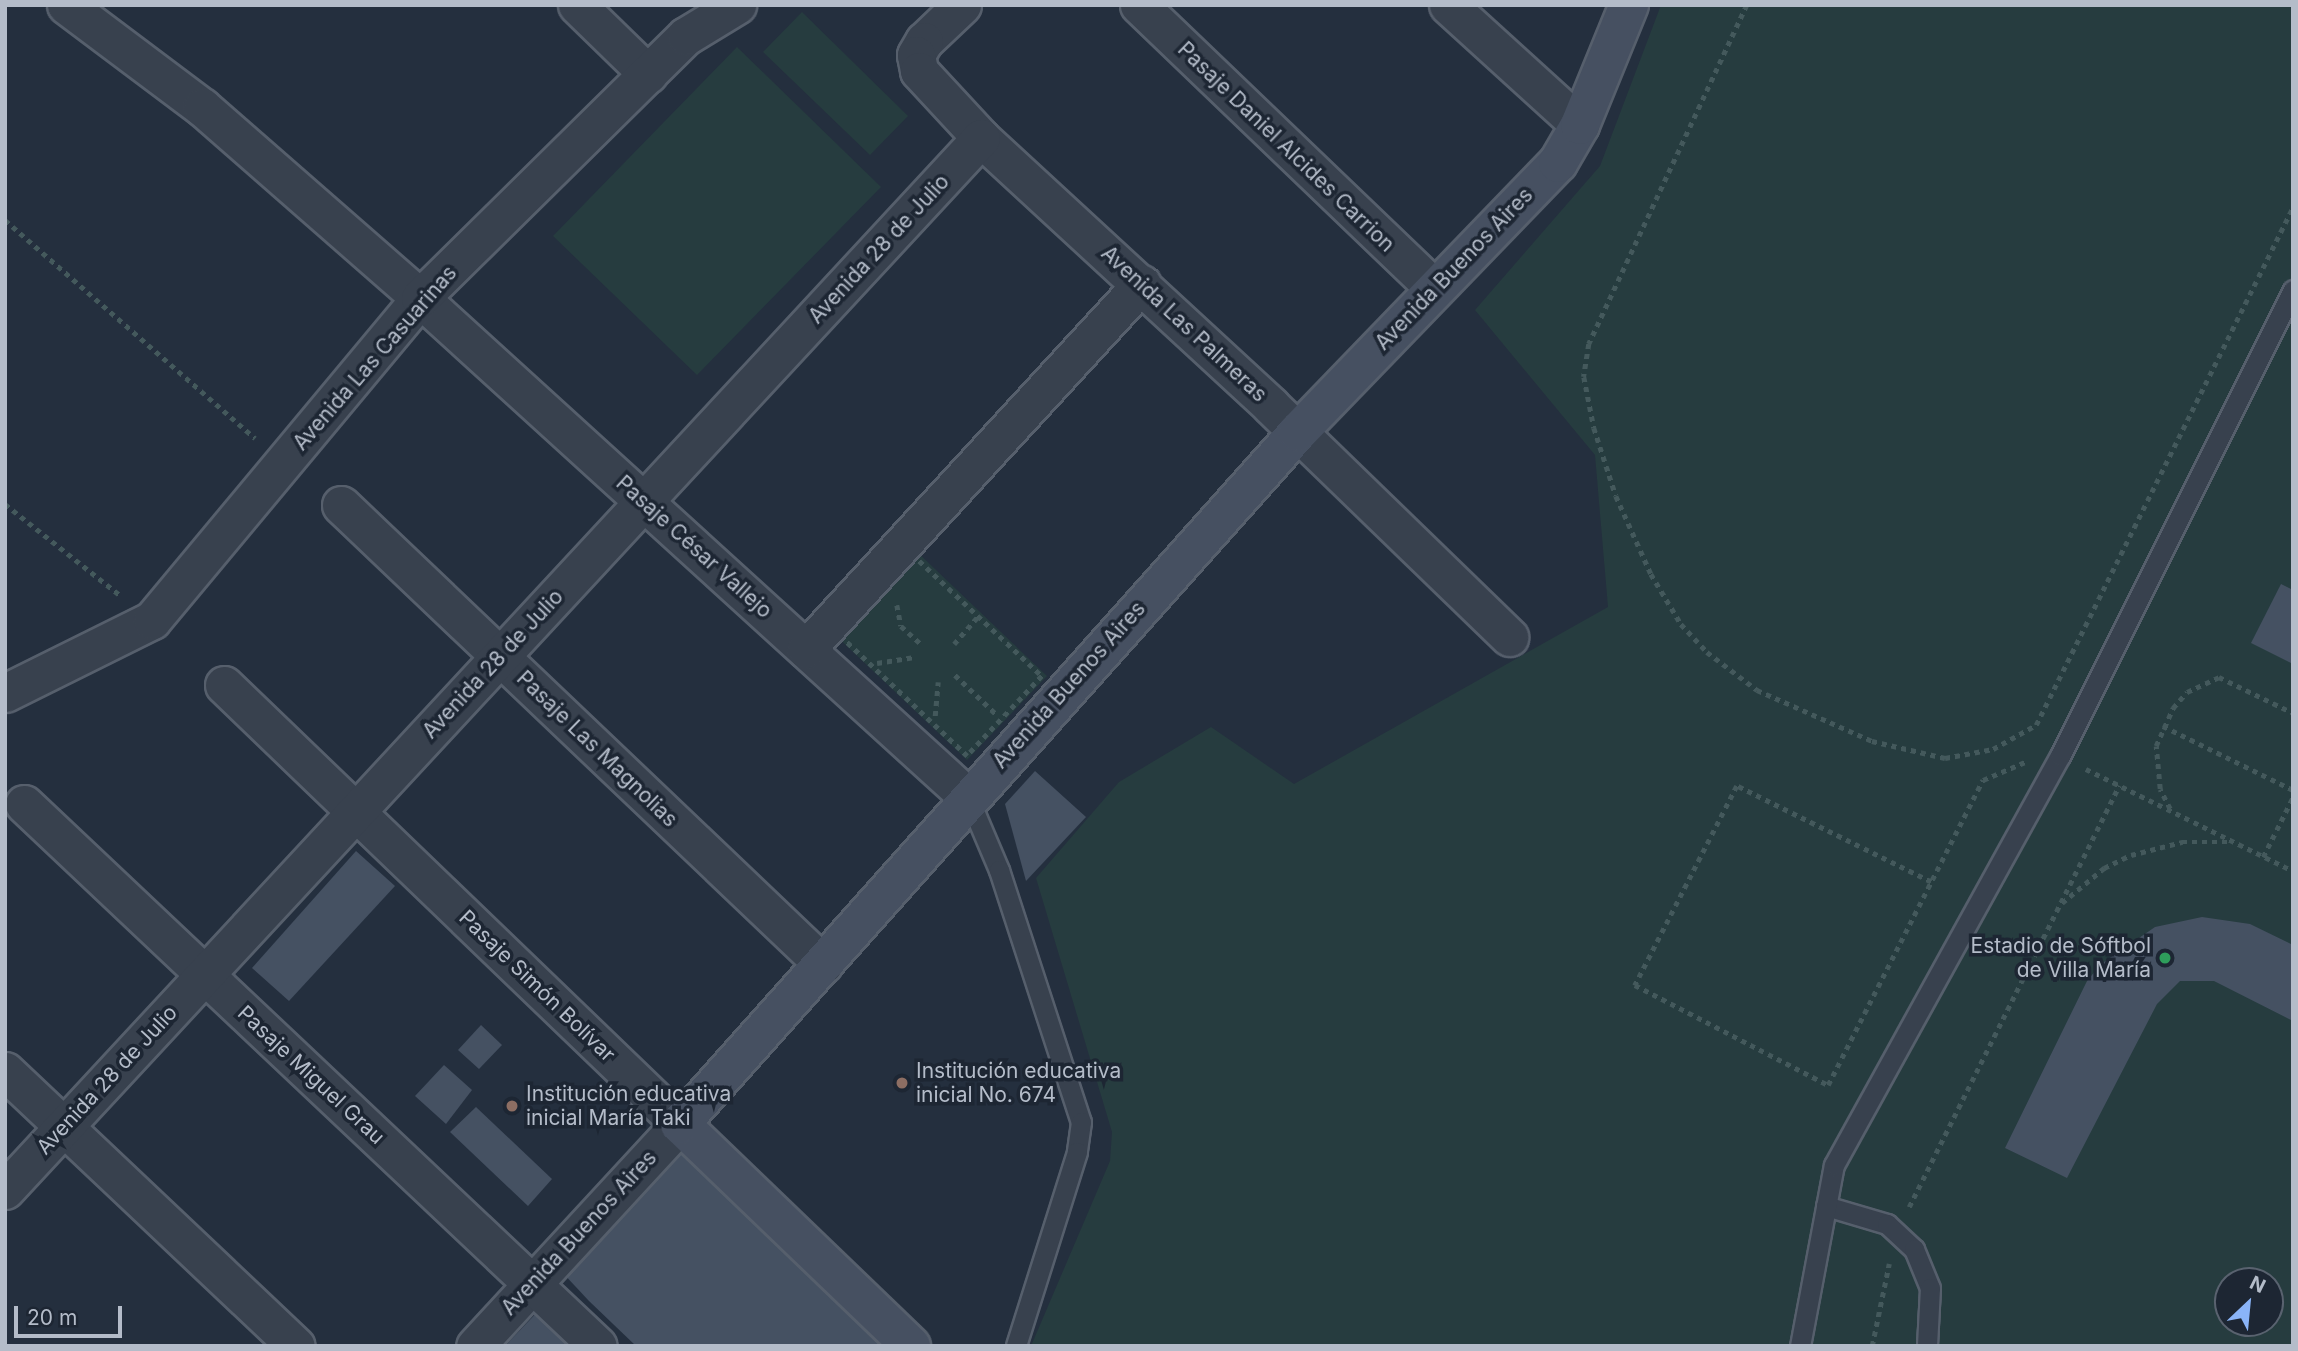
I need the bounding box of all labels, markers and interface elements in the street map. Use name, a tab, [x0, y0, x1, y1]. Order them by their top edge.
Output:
street label: Pasaje Daniel Alcides Carrion	[1172, 37, 1400, 257]
street label: Avenida 28 de Julio	[803, 169, 955, 329]
street label: Avenida Buenos Aires	[1370, 183, 1538, 355]
street label: Avenida Las Palmeras	[1096, 241, 1272, 407]
street label: Avenida Las Casuarinas	[288, 261, 462, 455]
street label: Pasaje César Vallejo	[611, 470, 777, 624]
street label: Avenida 28 de Julio	[417, 584, 569, 744]
street label: Avenida Buenos Aires	[987, 596, 1151, 774]
street label: Pasaje Las Magnolias	[511, 666, 683, 832]
street label: Pasaje Simón Bolívar	[454, 905, 620, 1067]
place label: Estadio de Sóftbol de Villa María	[1971, 933, 2151, 983]
marker: Estadio de Sóftbol de Villa María	[2157, 950, 2173, 966]
street label: Avenida 28 de Julio	[31, 1000, 183, 1160]
street label: Pasaje Miguel Grau	[232, 1000, 390, 1150]
place label: Institución educativa inicial No. 674	[916, 1058, 1121, 1108]
marker: Institución educativa inicial No. 674	[894, 1075, 910, 1091]
place label: Institución educativa inicial María Taki	[526, 1081, 731, 1131]
marker: Institución educativa inicial María Taki	[504, 1098, 520, 1114]
street label: Avenida Buenos Aires	[496, 1146, 662, 1320]
north arrow	[2214, 1267, 2284, 1337]
text: N	[2246, 1271, 2269, 1298]
scale bar	[18, 1292, 126, 1336]
text: 20 m	[27, 1305, 77, 1330]

